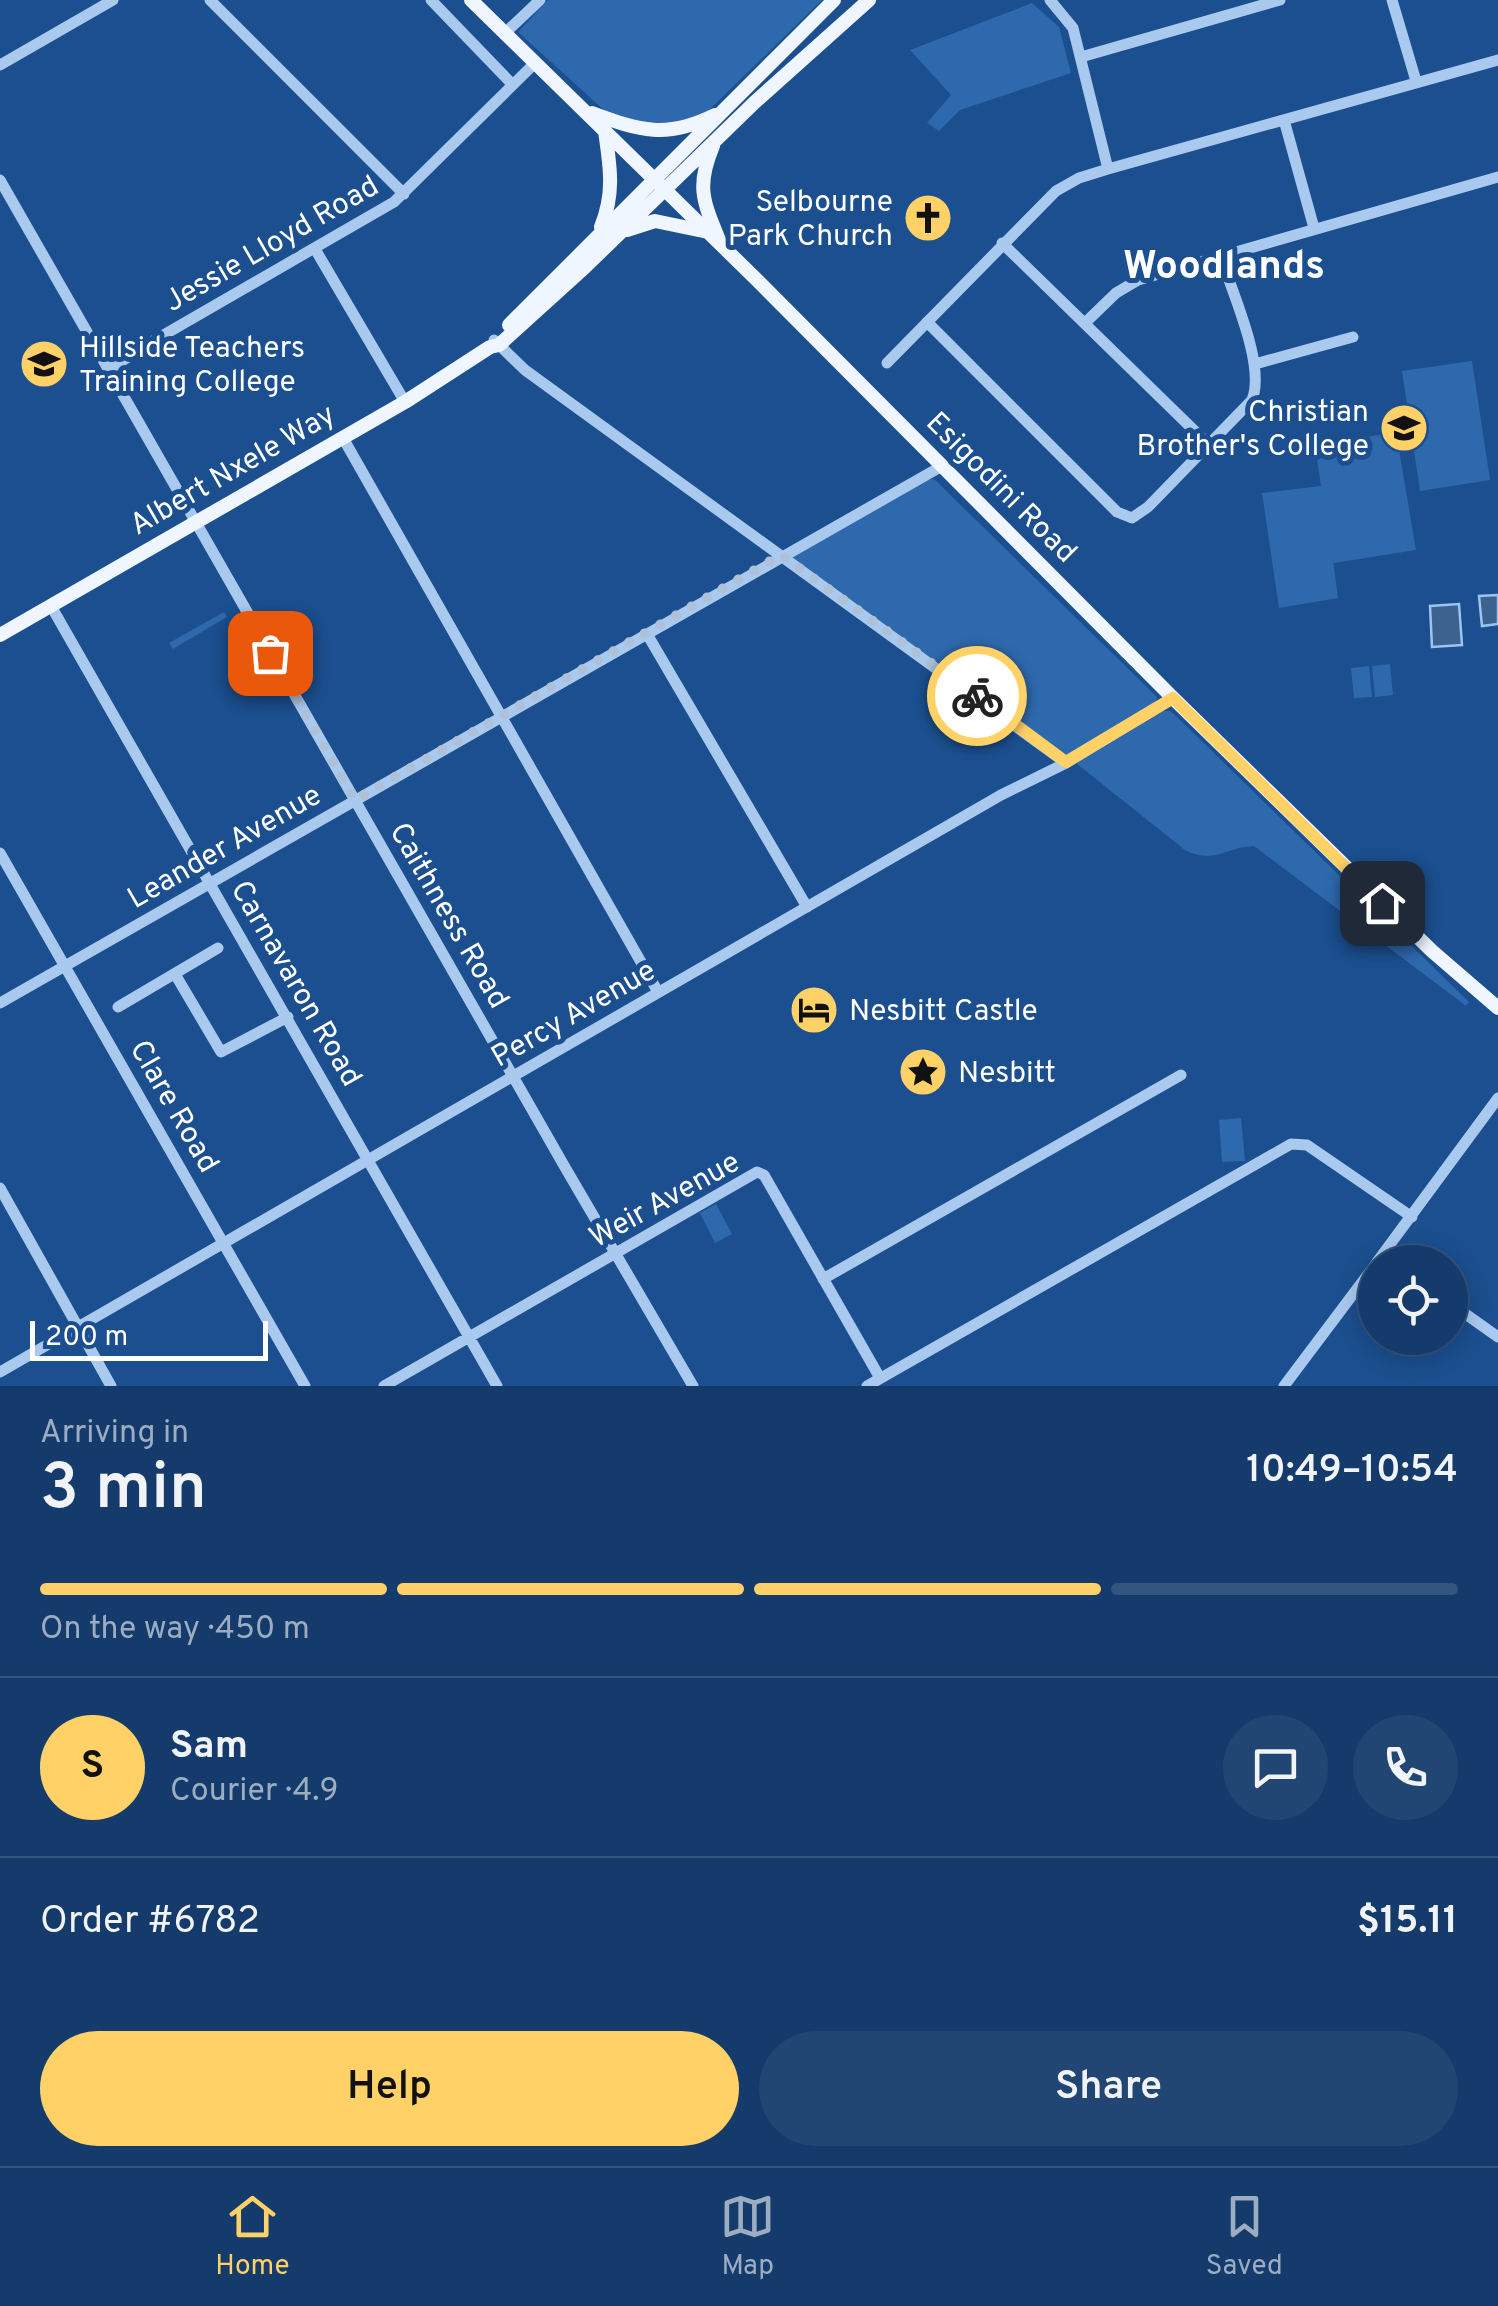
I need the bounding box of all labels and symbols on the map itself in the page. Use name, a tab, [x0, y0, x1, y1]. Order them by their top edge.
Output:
street label: Jessie Lloyd Road	[158, 169, 386, 322]
place label: Selbourne Park Church	[728, 185, 893, 256]
church icon: Selbourne Park Church	[902, 192, 954, 244]
district label: Woodlands	[1123, 243, 1325, 293]
place label: Hillside Teachers Training College	[79, 331, 305, 402]
school or university icon: Hillside Teachers Training College	[18, 338, 70, 390]
place label: Christian Brother's College	[1137, 395, 1369, 466]
street label: Albert Nxele Way	[124, 397, 343, 545]
school or university icon: Christian Brother's College	[1378, 402, 1430, 454]
street label: Esigodini Road	[917, 405, 1084, 572]
pin	[228, 611, 313, 696]
courier	[927, 646, 1027, 746]
street label: Leander Avenue	[122, 778, 329, 919]
street label: Caithness Road	[380, 817, 516, 1016]
pin	[1340, 861, 1425, 946]
street label: Carnavaron Road	[221, 875, 369, 1094]
street label: Percy Avenue	[485, 953, 663, 1077]
hotel icon: Nesbitt Castle	[788, 984, 840, 1036]
place label: Nesbitt Castle	[849, 994, 1038, 1031]
street label: Clare Road	[120, 1034, 226, 1180]
place icon: Nesbitt	[897, 1046, 949, 1098]
place label: Nesbitt	[958, 1056, 1056, 1093]
street label: Weir Avenue	[584, 1145, 747, 1258]
scale bar	[30, 1316, 268, 1360]

